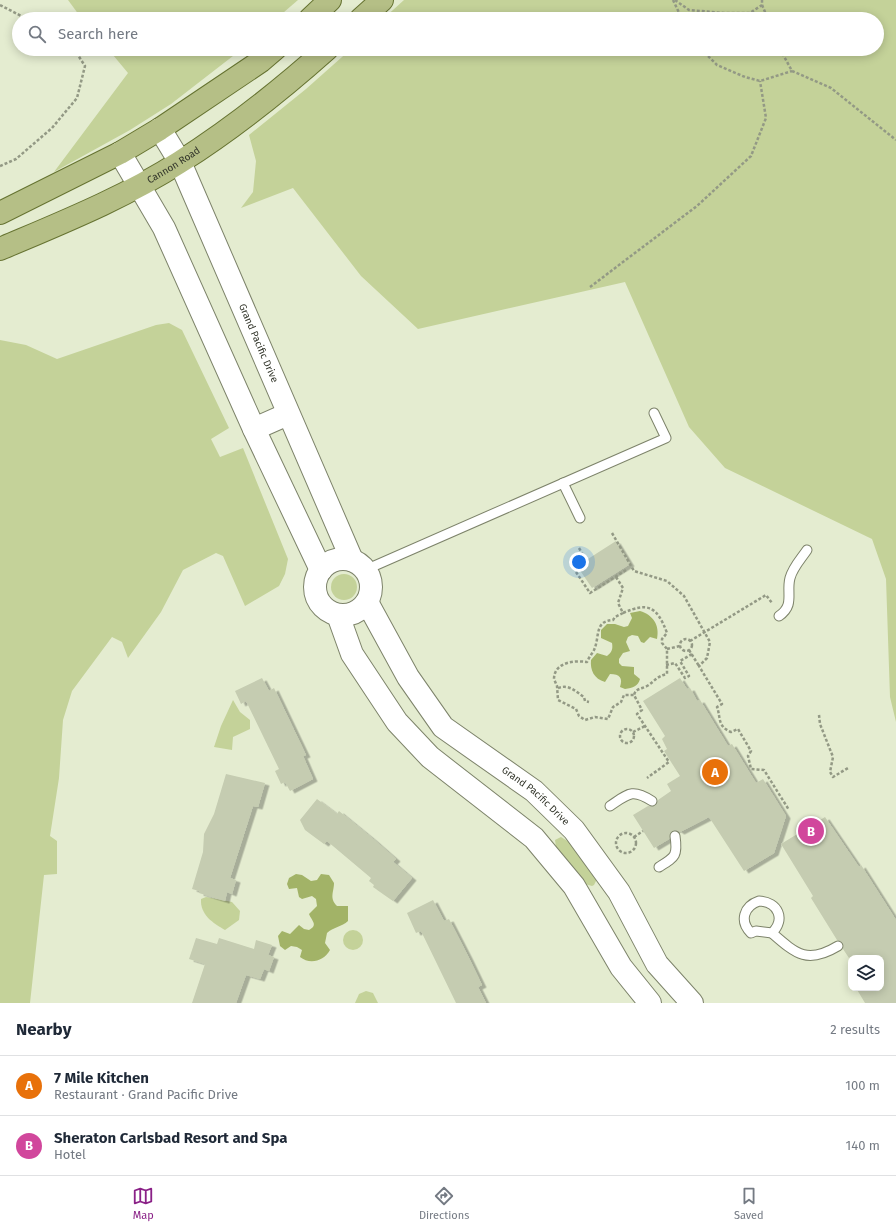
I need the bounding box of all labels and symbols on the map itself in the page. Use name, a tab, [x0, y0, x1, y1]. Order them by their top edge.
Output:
street label: Cannon Road	[145, 144, 203, 186]
street label: Grand Pacific Drive	[236, 302, 281, 385]
your location	[569, 552, 589, 572]
pin: A	[702, 757, 728, 787]
street label: Grand Pacific Drive	[499, 764, 572, 828]
pin: B	[798, 816, 824, 846]

